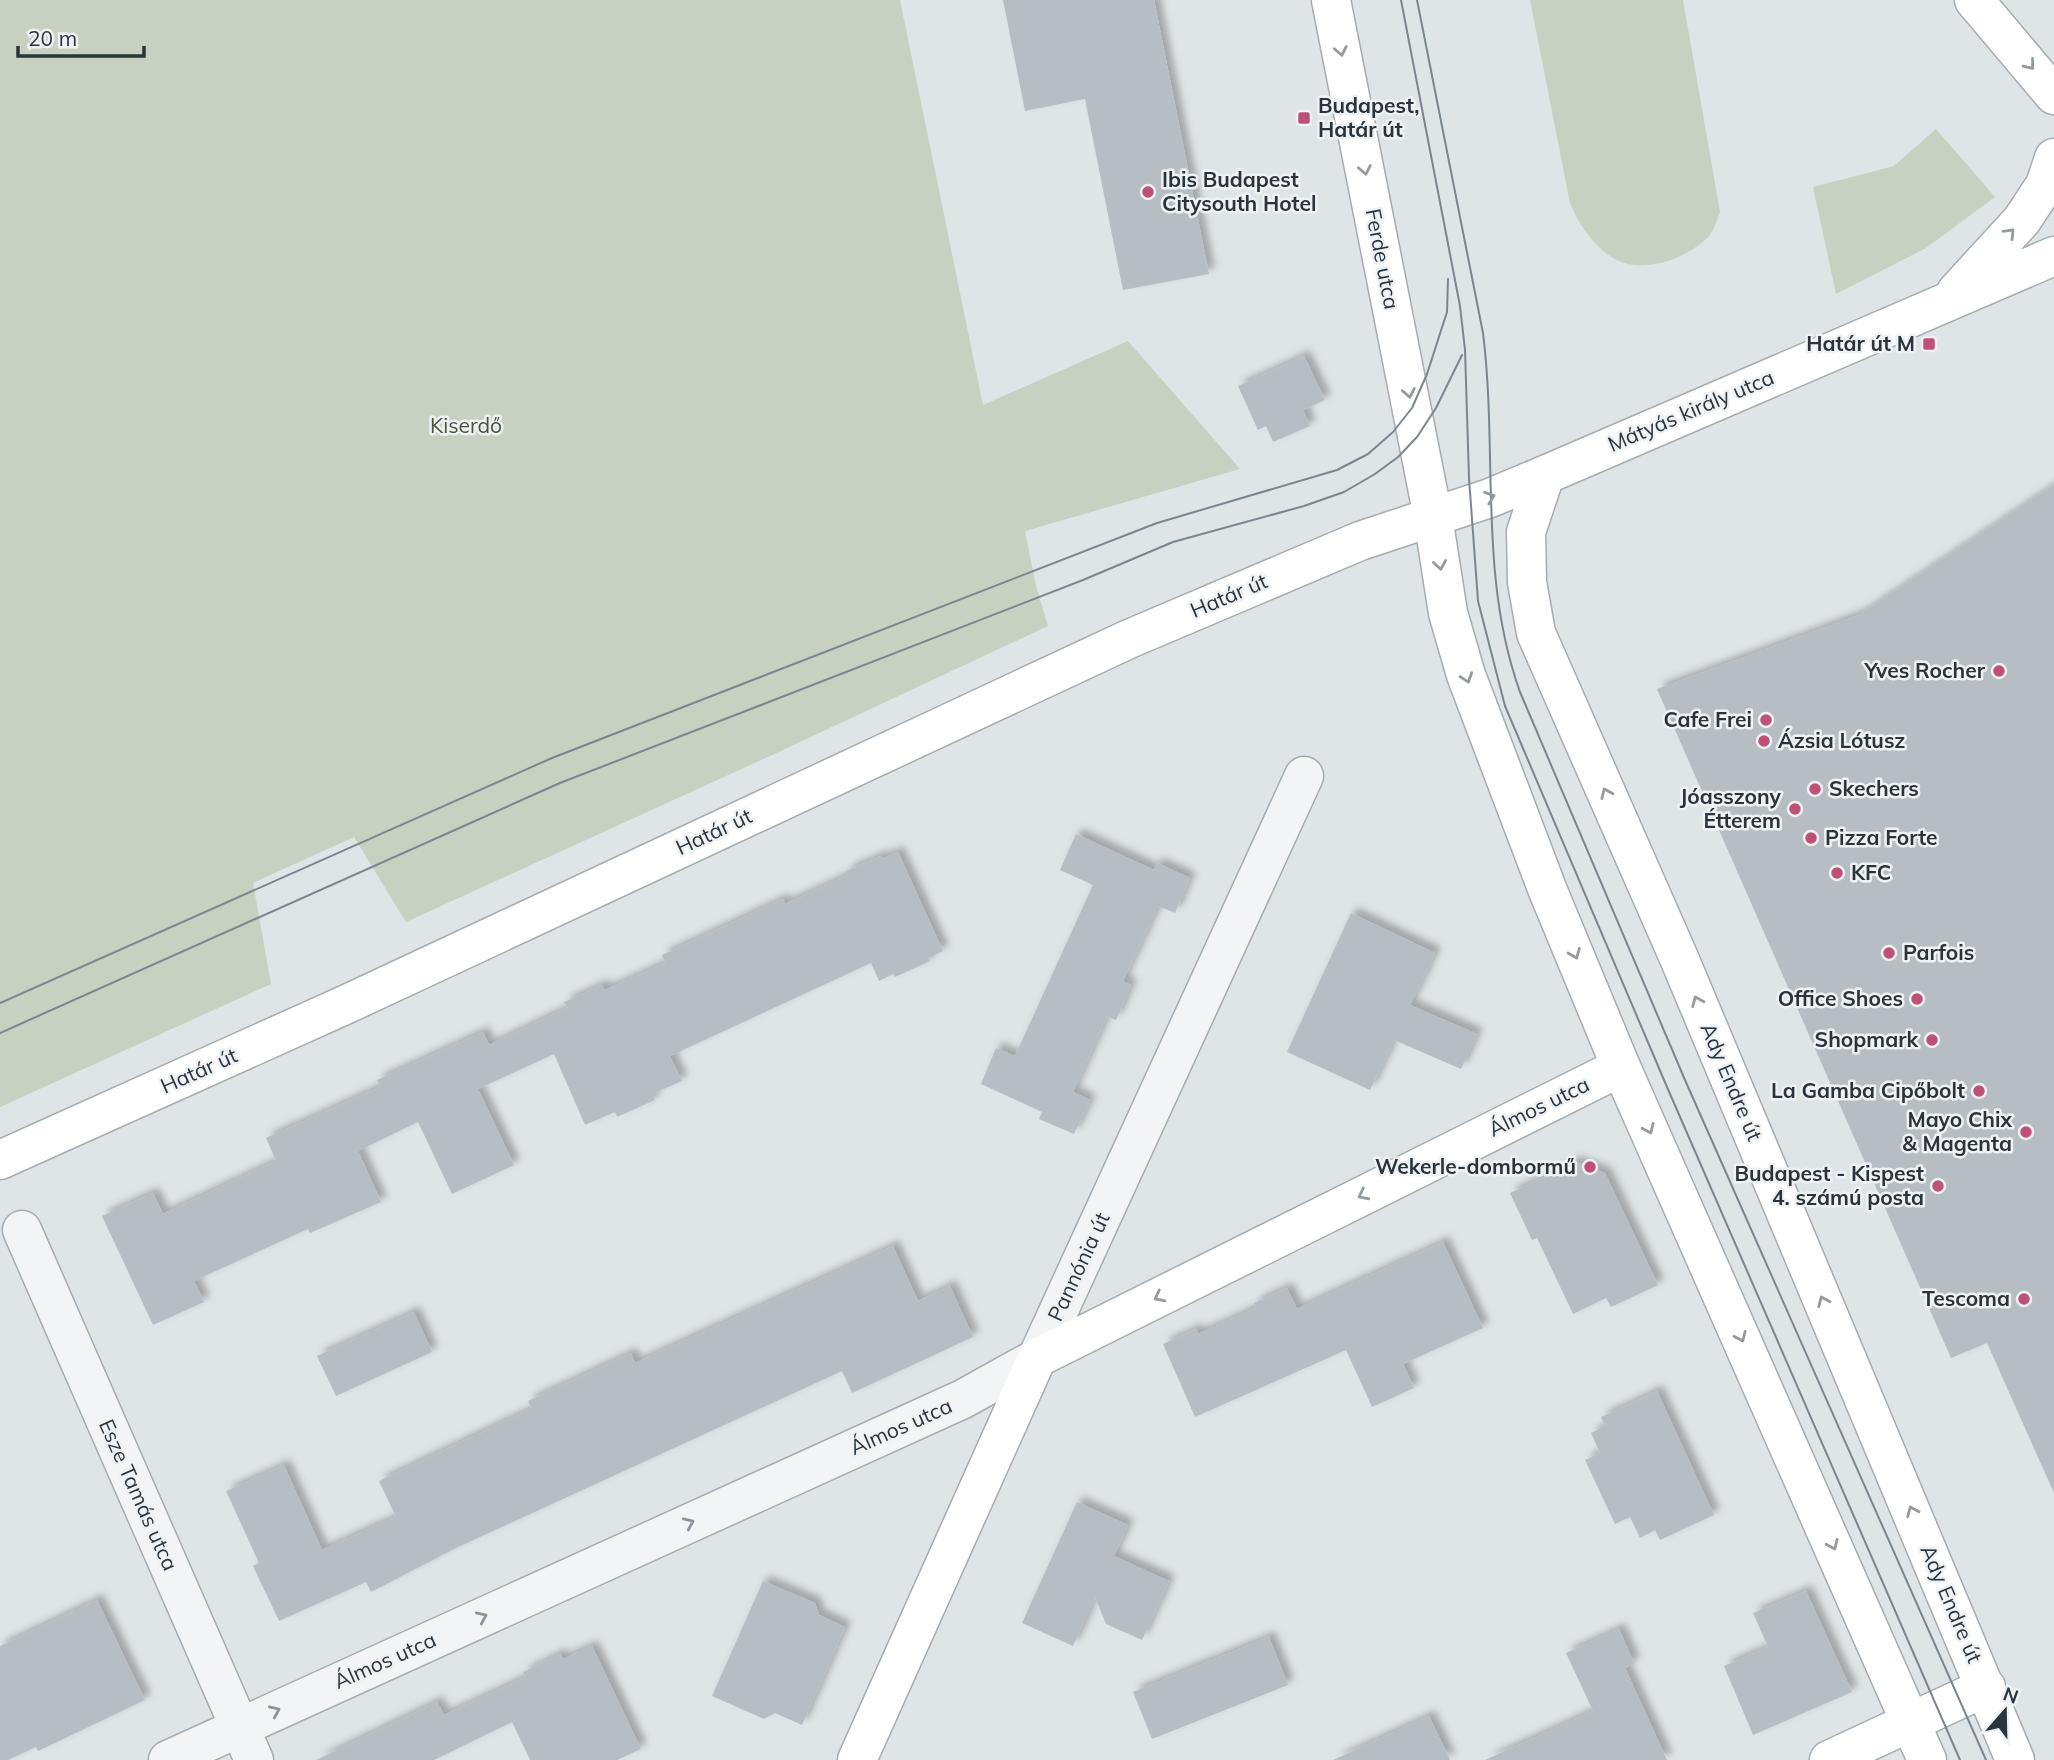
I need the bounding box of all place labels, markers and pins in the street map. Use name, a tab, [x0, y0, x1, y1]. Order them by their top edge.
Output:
place label: Budapest, Határ út	[1318, 92, 1420, 142]
marker: Budapest, Határ út	[1296, 110, 1312, 126]
place label: Ibis Budapest Citysouth Hotel	[1162, 166, 1316, 216]
marker: Ibis Budapest Citysouth Hotel	[1140, 184, 1156, 200]
place label: Határ út M	[1806, 330, 1915, 356]
marker: Határ út M	[1921, 336, 1937, 352]
place label: Yves Rocher	[1863, 657, 1986, 683]
marker: Yves Rocher	[1991, 663, 2007, 679]
place label: Cafe Frei	[1663, 706, 1752, 732]
marker: Cafe Frei	[1758, 712, 1774, 728]
place label: Ázsia Lótusz	[1778, 727, 1905, 753]
marker: Ázsia Lótusz	[1756, 733, 1772, 749]
place label: Skechers	[1829, 775, 1919, 801]
marker: Skechers	[1807, 781, 1823, 797]
place label: Jóasszony Étterem	[1680, 783, 1782, 833]
marker: Jóasszony Étterem	[1787, 801, 1803, 817]
place label: Pizza Forte	[1825, 824, 1938, 850]
marker: Pizza Forte	[1803, 830, 1819, 846]
place label: KFC	[1851, 859, 1891, 885]
marker: KFC	[1829, 865, 1845, 881]
place label: Parfois	[1903, 939, 1974, 965]
marker: Parfois	[1881, 945, 1897, 961]
place label: Office Shoes	[1778, 985, 1903, 1011]
marker: Office Shoes	[1909, 991, 1925, 1007]
place label: Shopmark	[1815, 1026, 1918, 1052]
marker: Shopmark	[1924, 1032, 1940, 1048]
place label: La Gamba Cipőbolt	[1771, 1077, 1965, 1103]
marker: La Gamba Cipőbolt	[1971, 1083, 1987, 1099]
place label: Mayo Chix & Magenta	[1902, 1106, 2012, 1156]
marker: Mayo Chix & Magenta	[2018, 1124, 2034, 1140]
place label: Wekerle-dombormű	[1375, 1153, 1576, 1179]
marker: Wekerle-dombormű	[1582, 1159, 1598, 1175]
place label: Budapest - Kispest 4. számú posta	[1734, 1160, 1924, 1210]
marker: Budapest - Kispest 4. számú posta	[1930, 1178, 1946, 1194]
place label: Tescoma	[1922, 1285, 2010, 1311]
marker: Tescoma	[2016, 1291, 2032, 1307]

